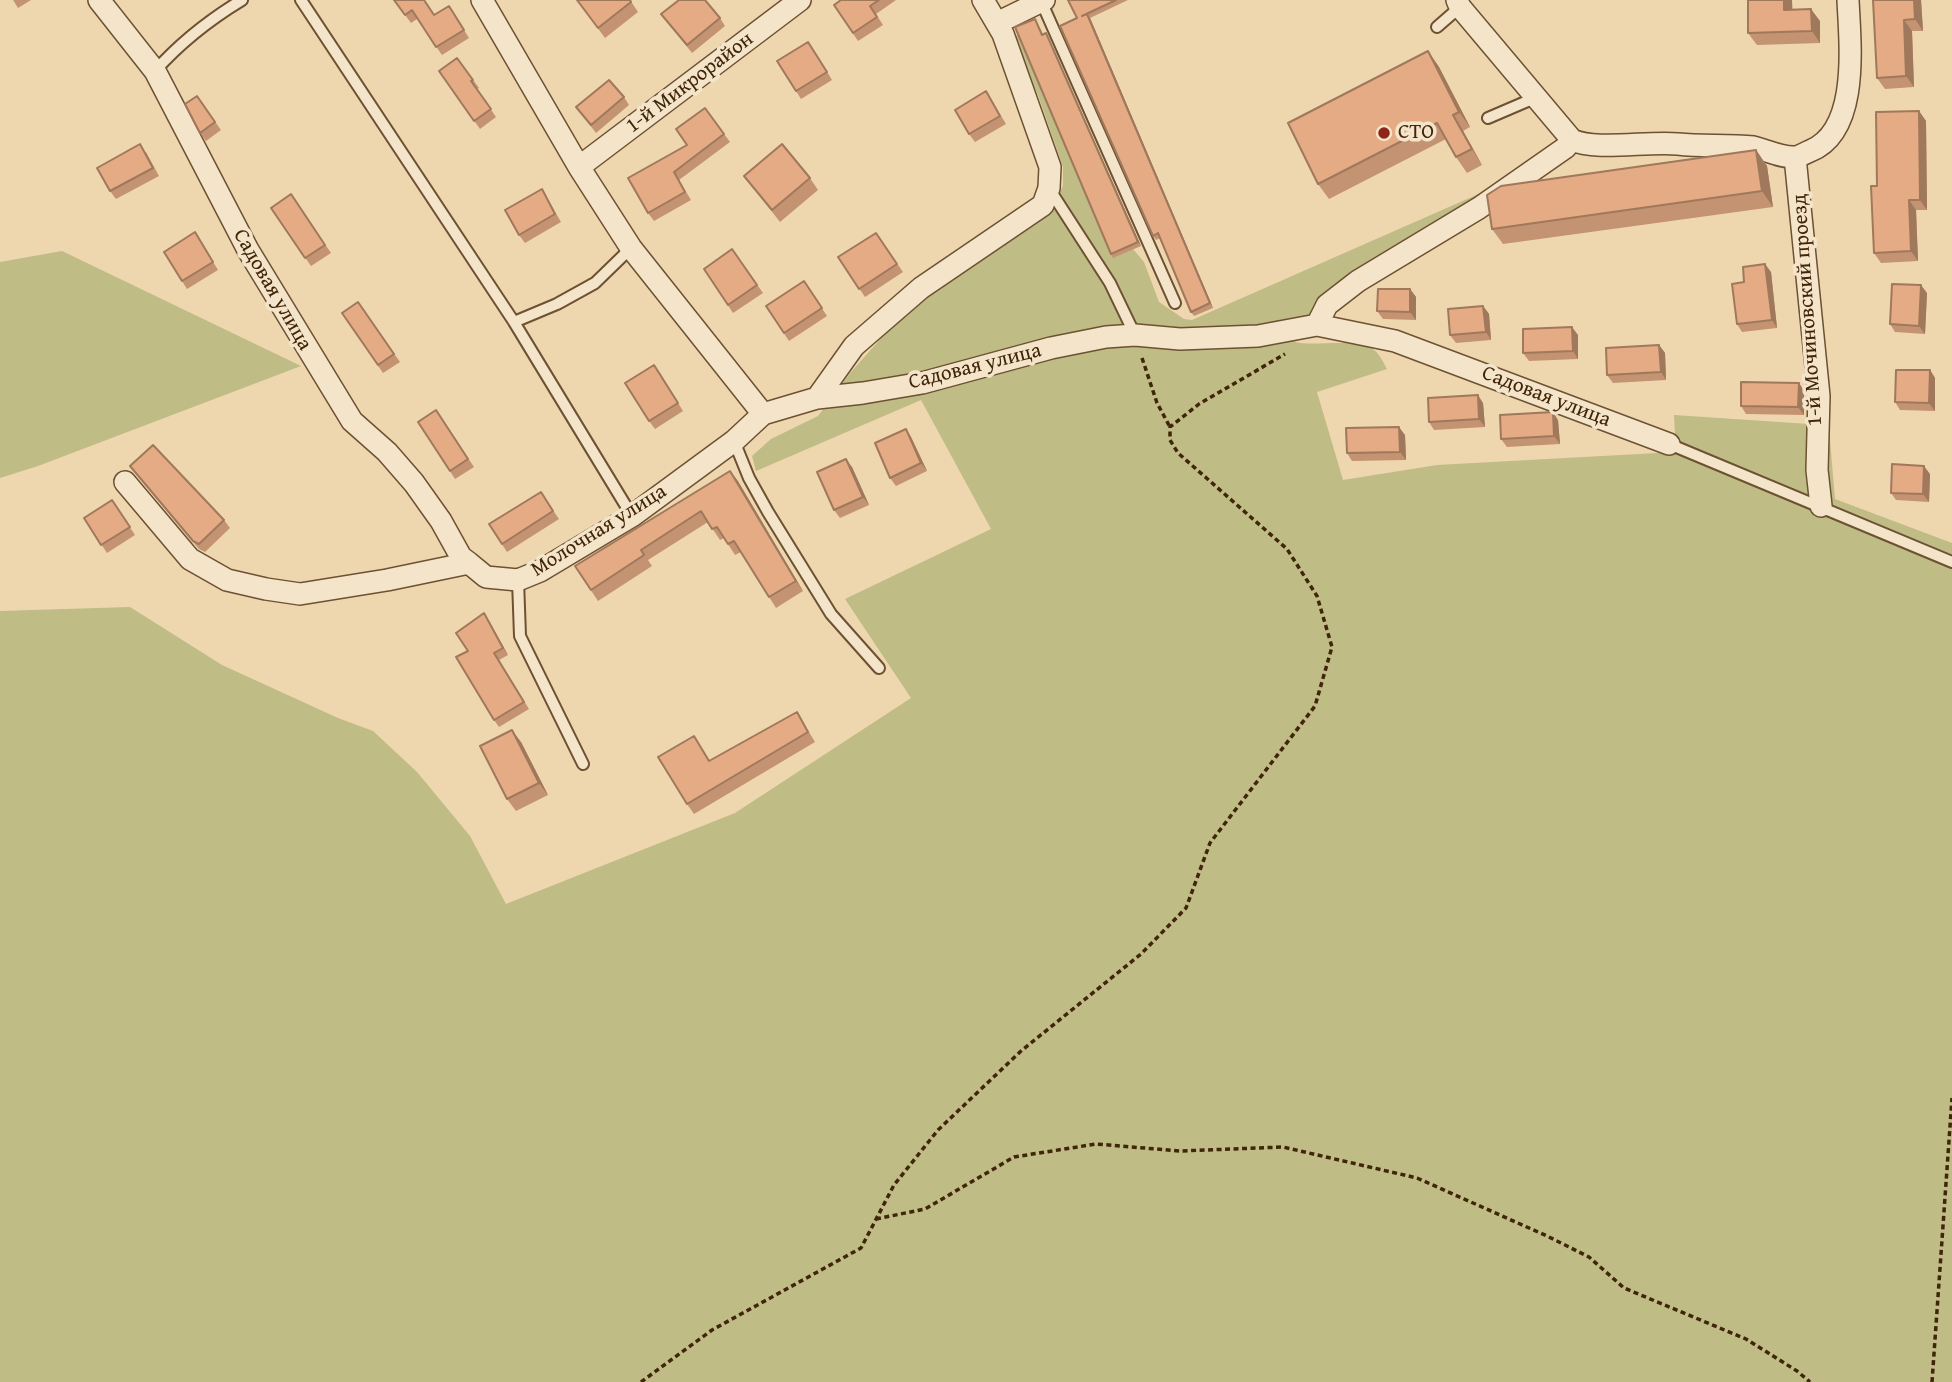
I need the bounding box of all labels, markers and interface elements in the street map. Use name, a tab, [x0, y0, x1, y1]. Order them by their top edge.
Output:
street label: 1-й Микрорайон	[621, 27, 759, 139]
place label: СТО	[1398, 120, 1434, 146]
marker: СТО	[1376, 125, 1392, 141]
street label: 1-й Мочиновский проезд	[1787, 193, 1829, 427]
street label: Садовая улица	[227, 225, 317, 355]
street label: Садовая улица	[906, 338, 1044, 396]
street label: Садовая улица	[1478, 361, 1614, 433]
street label: Молочная улица	[527, 479, 671, 583]

